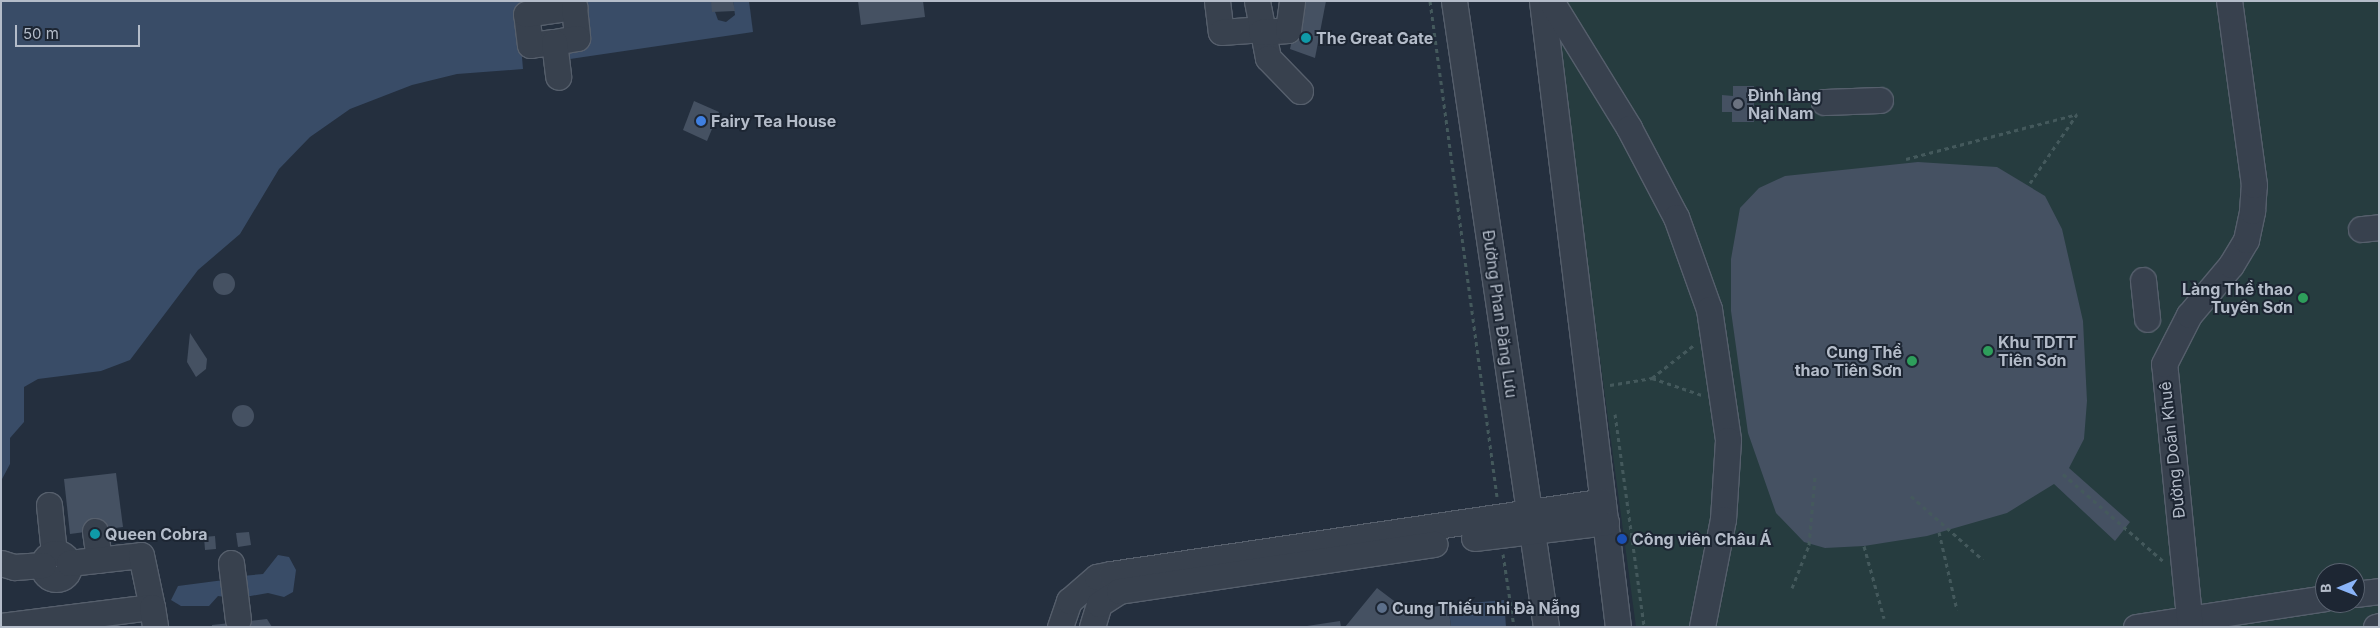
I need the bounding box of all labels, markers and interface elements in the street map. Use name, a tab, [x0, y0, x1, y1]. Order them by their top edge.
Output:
scale bar	[18, 15, 142, 47]
text: 50 m	[23, 24, 59, 43]
place label: The Great Gate	[1316, 28, 1433, 48]
marker: The Great Gate	[1300, 32, 1312, 44]
place label: Đình làng Nại Nam	[1748, 85, 1821, 123]
marker: Đình làng Nại Nam	[1732, 98, 1744, 110]
place label: Fairy Tea House	[711, 111, 836, 131]
marker: Fairy Tea House	[695, 115, 707, 127]
street label: Đường Phan Đăng Lưu	[1479, 229, 1521, 399]
place label: Làng Thể thao Tuyên Sơn	[2182, 279, 2293, 317]
marker: Làng Thể thao Tuyên Sơn	[2297, 292, 2309, 304]
place label: Khu TDTT Tiên Sơn	[1998, 332, 2076, 370]
place label: Cung Thể thao Tiên Sơn	[1795, 342, 1902, 380]
marker: Khu TDTT Tiên Sơn	[1982, 345, 1994, 357]
marker: Cung Thể thao Tiên Sơn	[1906, 355, 1918, 367]
street label: Đường Doãn Khuê	[2155, 381, 2189, 519]
place label: Queen Cobra	[105, 524, 208, 544]
marker: Queen Cobra	[89, 528, 101, 540]
place label: Công viên Châu Á	[1632, 529, 1771, 549]
marker: Công viên Châu Á	[1616, 533, 1628, 545]
north arrow	[2315, 563, 2365, 613]
text: B	[2317, 583, 2334, 593]
place label: Cung Thiếu nhi Đà Nẵng	[1392, 598, 1580, 618]
marker: Cung Thiếu nhi Đà Nẵng	[1376, 602, 1388, 614]

